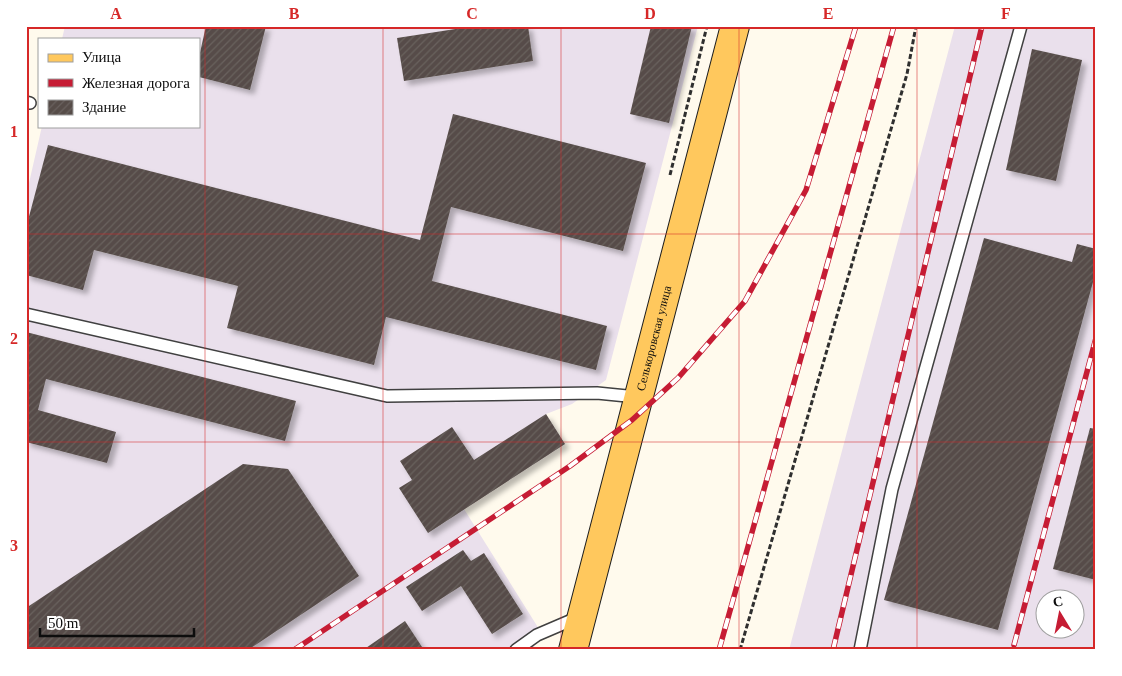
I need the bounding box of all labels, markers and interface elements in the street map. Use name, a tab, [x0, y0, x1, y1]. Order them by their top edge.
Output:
text: A	[110, 5, 122, 22]
text: B	[289, 5, 300, 22]
text: C	[466, 5, 478, 22]
text: D	[644, 5, 656, 22]
text: E	[823, 5, 833, 22]
text: F	[1001, 5, 1011, 22]
legend	[38, 38, 200, 128]
text: Улица	[82, 49, 121, 65]
text: Железная дорога	[82, 75, 190, 91]
text: Здание	[82, 99, 126, 115]
text: 1	[10, 123, 18, 140]
street label: Селькоровская улица	[634, 284, 674, 393]
text: 2	[10, 330, 18, 347]
text: 3	[10, 537, 18, 554]
north arrow	[1034, 588, 1084, 638]
text: С	[1052, 593, 1064, 610]
scale bar	[40, 606, 194, 638]
text: 50 m	[48, 615, 79, 631]

